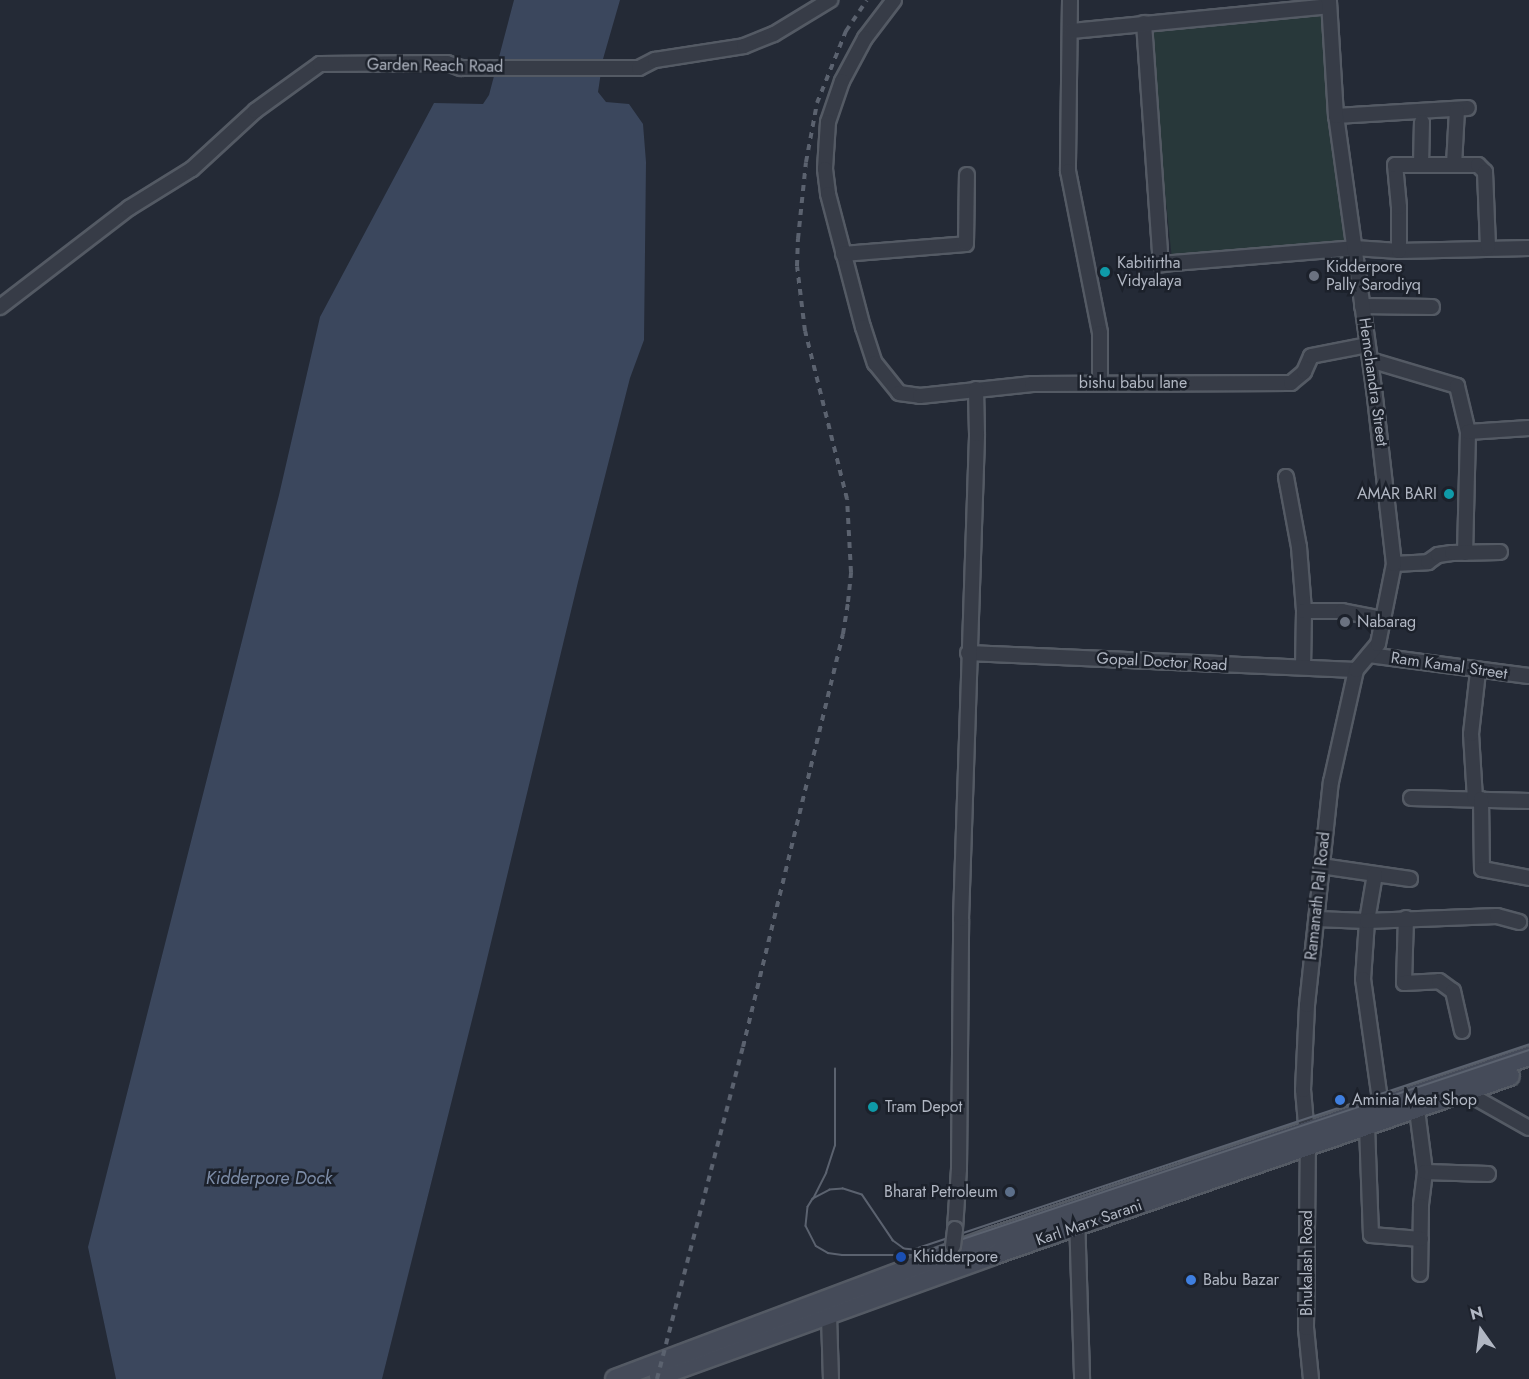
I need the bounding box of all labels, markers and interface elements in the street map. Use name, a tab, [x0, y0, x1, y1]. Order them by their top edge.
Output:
street label: Garden Reach Road	[367, 55, 503, 77]
place label: Kabitirtha Vidyalaya	[1117, 253, 1182, 291]
place label: Kidderpore Pally Sarodiyq	[1326, 257, 1421, 295]
marker: Kabitirtha Vidyalaya	[1098, 265, 1112, 279]
marker: Kidderpore Pally Sarodiyq	[1307, 269, 1321, 283]
street label: Hemchandra Street	[1354, 317, 1392, 447]
street label: bishu babu lane	[1079, 373, 1187, 393]
place label: AMAR BARI	[1357, 484, 1437, 504]
marker: AMAR BARI	[1442, 487, 1456, 501]
place label: Nabarag	[1357, 612, 1416, 632]
marker: Nabarag	[1338, 615, 1352, 629]
street label: Ram Kamal Street	[1389, 648, 1509, 684]
street label: Gopal Doctor Road	[1096, 649, 1228, 675]
street label: Ramanath Pal Road	[1302, 831, 1334, 961]
place label: Aminia Meat Shop	[1352, 1090, 1477, 1110]
marker: Aminia Meat Shop	[1333, 1093, 1347, 1107]
place label: Tram Depot	[885, 1097, 962, 1117]
marker: Tram Depot	[866, 1100, 880, 1114]
water label: Kidderpore Dock	[206, 1167, 332, 1189]
place label: Bharat Petroleum	[884, 1182, 998, 1202]
marker: Bharat Petroleum	[1003, 1185, 1017, 1199]
street label: Karl Marx Sarani	[1033, 1196, 1145, 1250]
street label: Bhukalash Road	[1297, 1210, 1317, 1316]
place label: Khidderpore	[913, 1247, 998, 1267]
marker: Khidderpore	[894, 1250, 908, 1264]
place label: Babu Bazar	[1203, 1270, 1279, 1290]
marker: Babu Bazar	[1184, 1273, 1198, 1287]
text: N	[1468, 1300, 1485, 1326]
north arrow	[1451, 1301, 1511, 1361]

